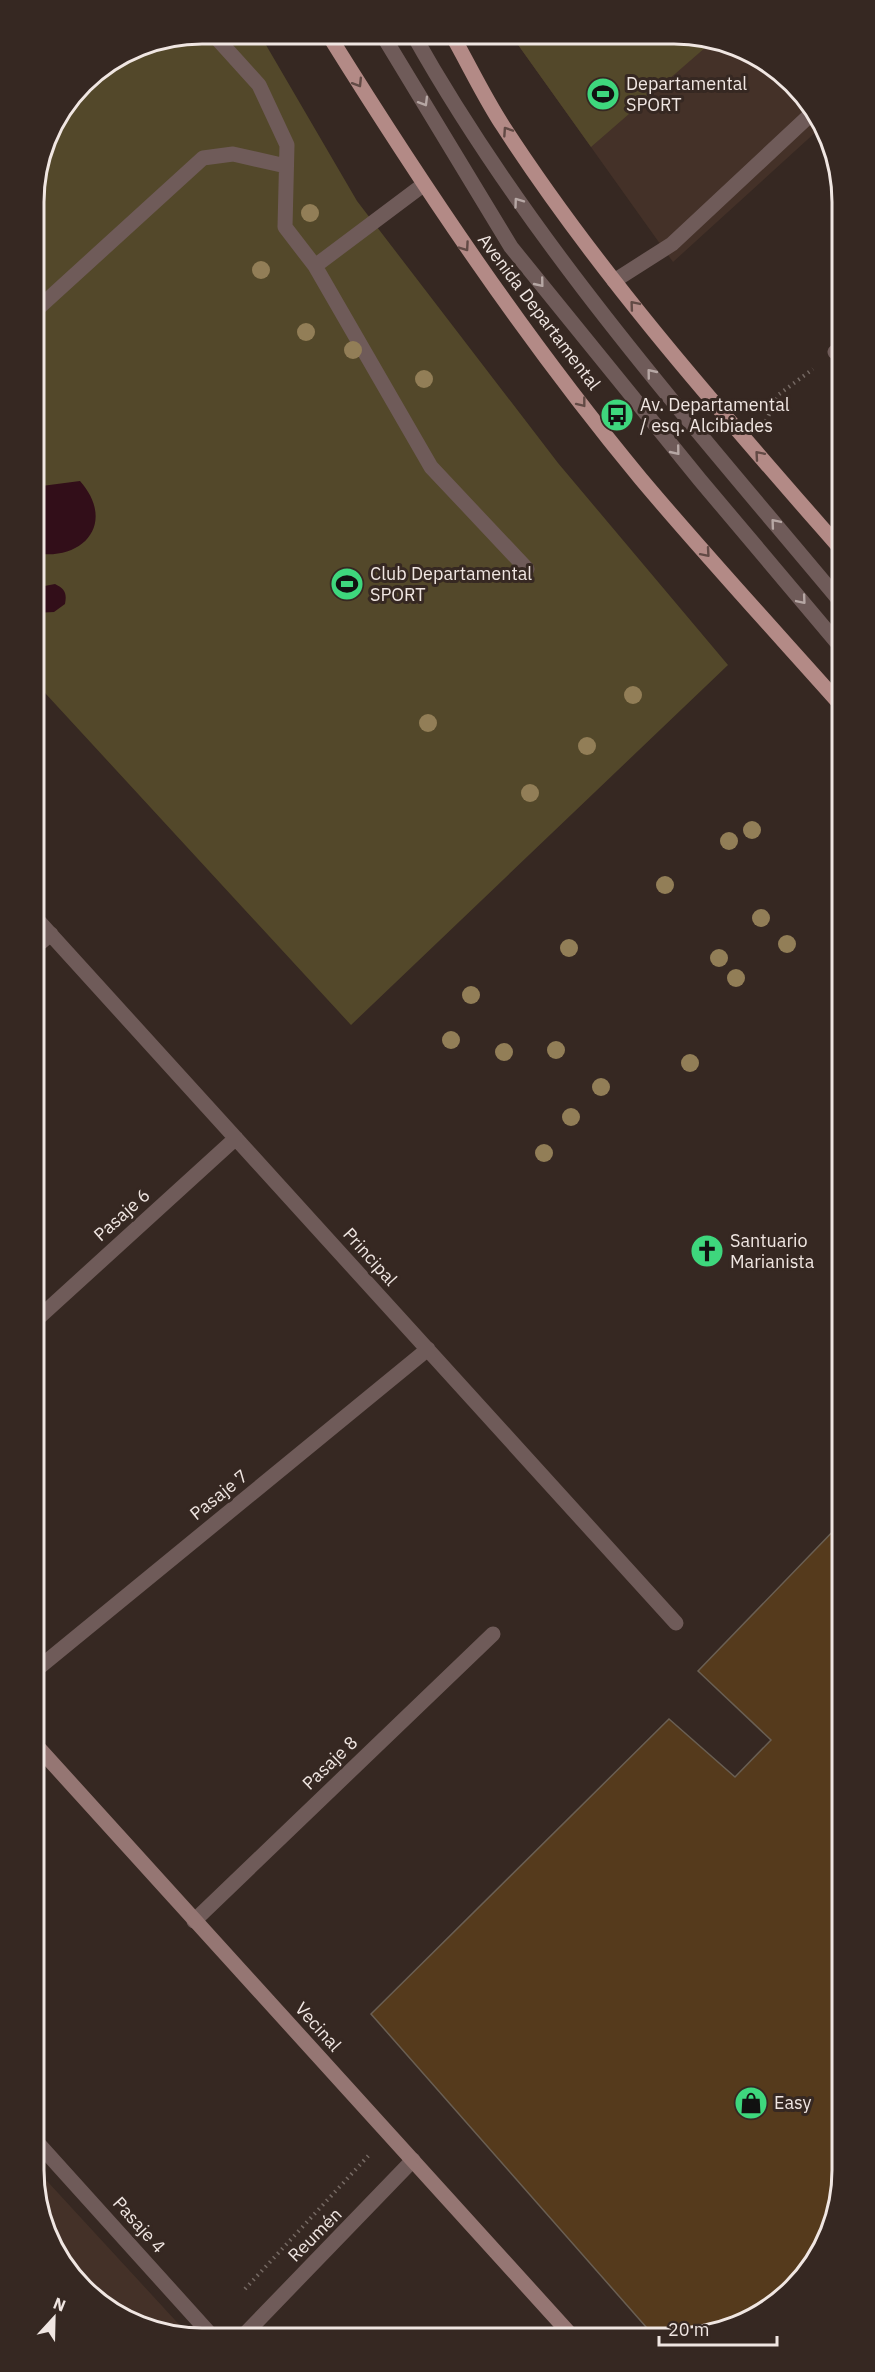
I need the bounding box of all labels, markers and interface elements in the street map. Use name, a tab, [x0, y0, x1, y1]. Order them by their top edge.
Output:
place label: Departamental SPORT	[626, 72, 747, 116]
sports icon: Departamental SPORT	[585, 76, 621, 112]
one-way arrow	[351, 77, 362, 88]
one-way arrow	[416, 96, 428, 106]
one-way arrow	[503, 127, 514, 138]
one-way arrow	[515, 197, 526, 208]
street label: Avenida Departamental	[473, 229, 606, 395]
one-way arrow	[458, 240, 469, 251]
one-way arrow	[533, 277, 544, 288]
one-way arrow	[631, 301, 642, 312]
one-way arrow	[647, 368, 658, 379]
place label: Av. Departamental / esq. Alcibiades	[640, 393, 790, 437]
one-way arrow	[574, 396, 585, 407]
bus stop icon: Av. Departamental / esq. Alcibiades	[599, 397, 635, 433]
one-way arrow	[669, 445, 680, 456]
one-way arrow	[755, 451, 766, 462]
one-way arrow	[771, 519, 782, 530]
one-way arrow	[699, 546, 710, 557]
place label: Club Departamental SPORT	[370, 562, 532, 606]
sports icon: Club Departamental SPORT	[329, 566, 365, 602]
one-way arrow	[795, 593, 806, 604]
street label: Pasaje 6	[89, 1183, 155, 1246]
street label: Principal	[338, 1223, 403, 1291]
place label: Santuario Marianista	[730, 1229, 815, 1273]
church icon: Santuario Marianista	[689, 1233, 725, 1269]
street label: Pasaje 7	[185, 1464, 252, 1525]
street label: Pasaje 8	[297, 1731, 362, 1795]
street label: Vecinal	[290, 1997, 347, 2056]
shop icon: Easy	[733, 2085, 769, 2121]
place label: Easy	[774, 2091, 812, 2114]
street label: Pasaje 4	[108, 2192, 171, 2258]
street label: Reumén	[283, 2203, 347, 2267]
north arrow	[24, 2288, 84, 2348]
text: N	[50, 2293, 69, 2316]
scale bar	[659, 2309, 778, 2347]
text: 20 m	[668, 2318, 710, 2341]

